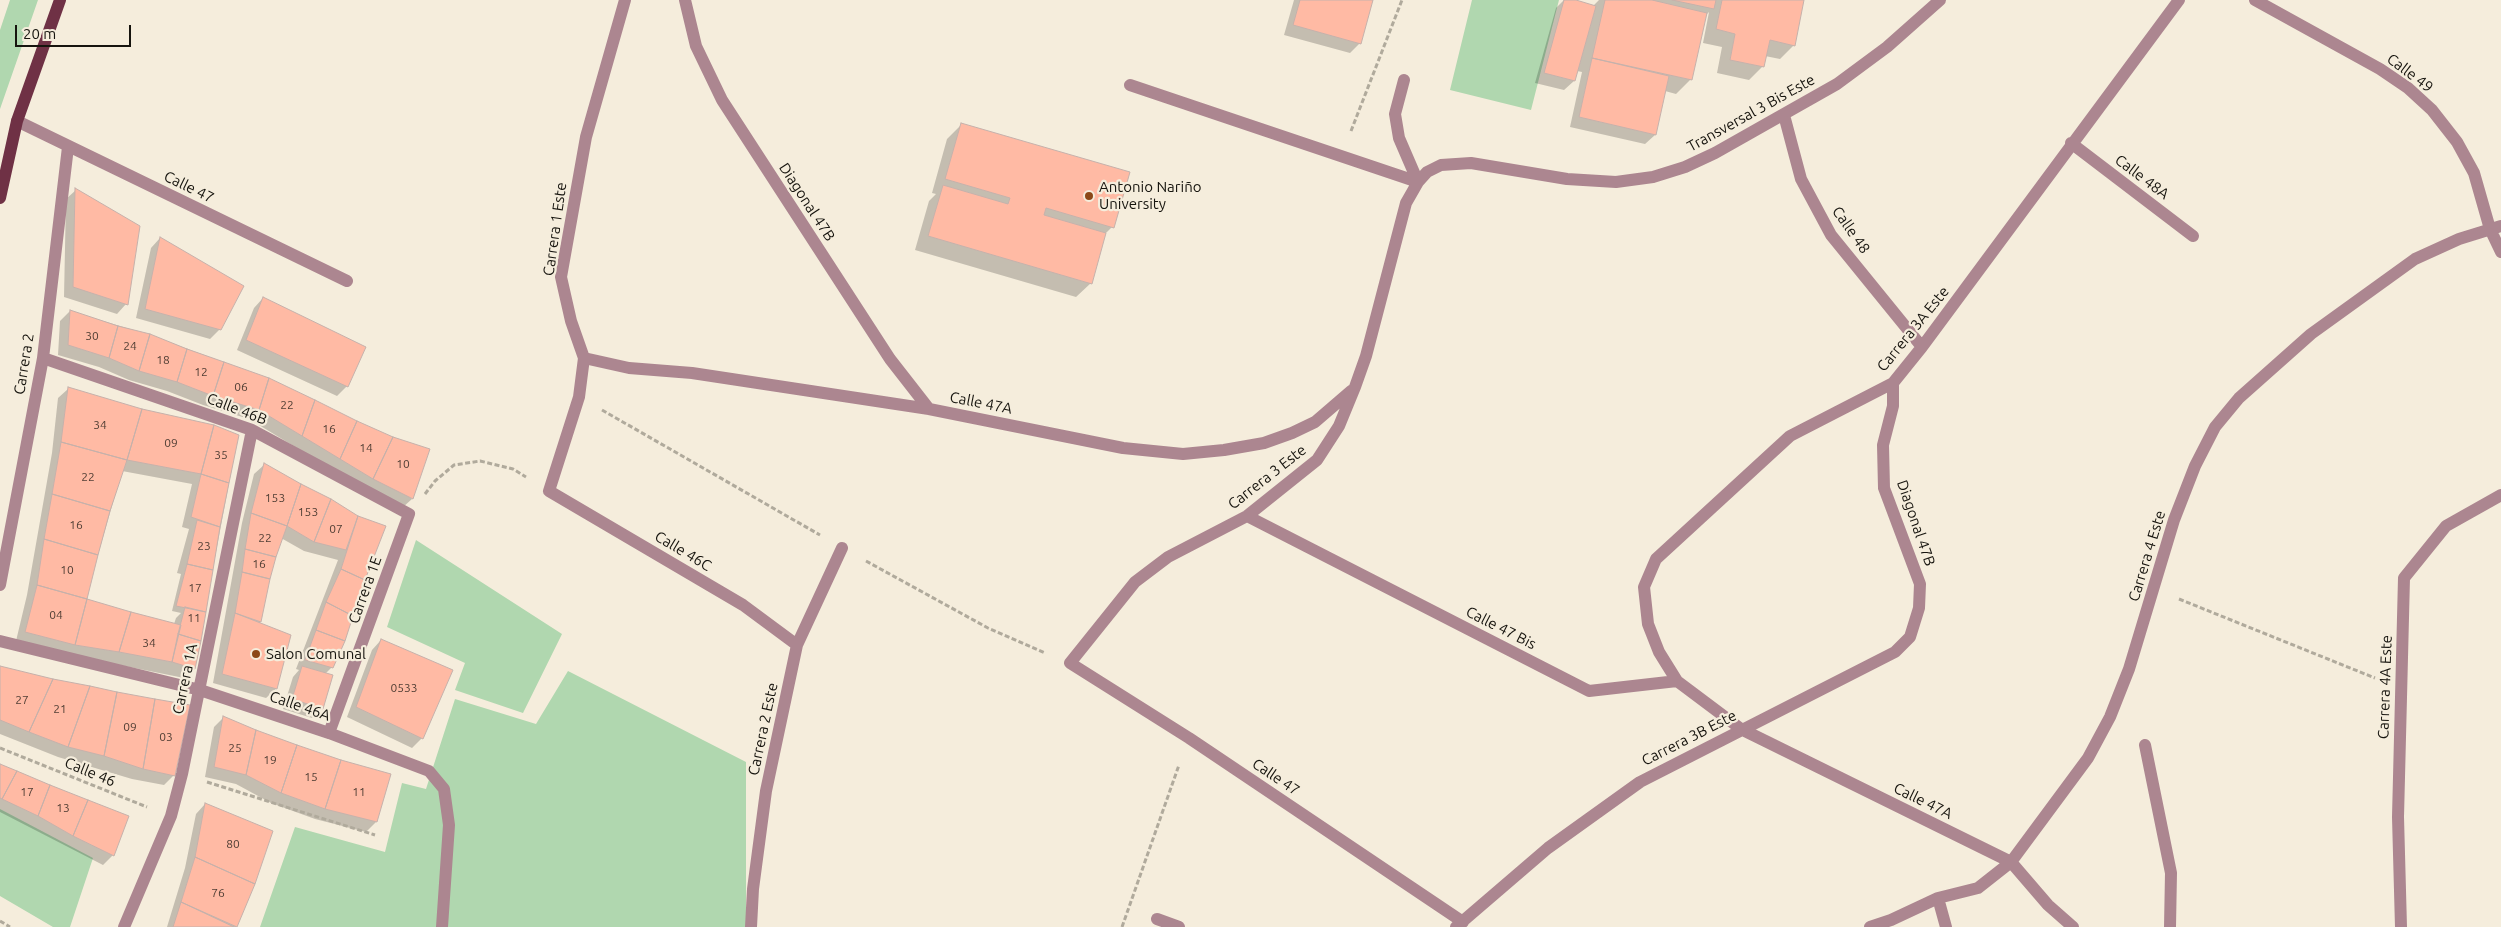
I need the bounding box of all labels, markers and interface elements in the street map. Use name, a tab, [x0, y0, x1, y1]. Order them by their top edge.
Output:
scale bar	[18, 15, 134, 47]
text: 20 m	[23, 25, 56, 42]
street label: Calle 49	[2383, 50, 2437, 96]
street label: Transversal 3 Bis Este	[1684, 70, 1818, 156]
street label: Calle 48A	[2111, 151, 2173, 203]
street label: Diagonal 47B	[775, 160, 839, 244]
street label: Calle 47	[161, 167, 217, 207]
place label: Antonio Nariño University	[1099, 178, 1201, 213]
street label: Carrera 1 Este	[540, 181, 570, 277]
marker: Antonio Nariño University	[1083, 190, 1095, 202]
street label: Calle 48	[1828, 203, 1874, 257]
street label: Carrera 3A Este	[1873, 283, 1953, 375]
house number: 30	[85, 329, 99, 343]
street label: Carrera 2	[10, 332, 38, 396]
house number: 24	[123, 339, 137, 353]
house number: 18	[156, 353, 170, 367]
house number: 12	[194, 365, 208, 379]
house number: 06	[234, 380, 248, 394]
street label: Calle 47A	[948, 388, 1014, 418]
street label: Calle 46B	[204, 389, 270, 429]
house number: 22	[280, 398, 294, 412]
house number: 34	[93, 418, 107, 432]
house number: 16	[322, 422, 336, 436]
house number: 09	[164, 436, 178, 450]
house number: 14	[359, 441, 373, 455]
street label: Carrera 3 Este	[1224, 441, 1310, 513]
house number: 35	[214, 448, 228, 462]
house number: 10	[396, 457, 410, 471]
house number: 22	[81, 470, 95, 484]
street label: Diagonal 47B	[1893, 478, 1939, 568]
house number: 153	[265, 491, 285, 505]
house number: 153	[298, 505, 318, 519]
street label: Carrera 4 Este	[2125, 508, 2169, 604]
house number: 16	[69, 518, 83, 532]
house number: 07	[329, 522, 343, 536]
street label: Calle 46C	[652, 527, 714, 575]
house number: 22	[258, 531, 272, 545]
house number: 23	[197, 539, 211, 553]
street label: Carrera 1E	[345, 554, 385, 626]
house number: 16	[252, 557, 266, 571]
house number: 10	[60, 563, 74, 577]
house number: 17	[188, 581, 202, 595]
street label: Calle 47 Bis	[1463, 603, 1539, 653]
house number: 04	[49, 608, 63, 622]
house number: 11	[187, 611, 201, 625]
street label: Carrera 4A Este	[2374, 635, 2396, 739]
house number: 34	[142, 636, 156, 650]
street label: Carrera 1A	[169, 642, 201, 716]
place label: Salon Comunal	[266, 645, 366, 663]
marker: Salon Comunal	[250, 648, 262, 660]
house number: 0533	[390, 681, 418, 695]
street label: Carrera 2 Este	[744, 681, 782, 777]
street label: Calle 46A	[267, 687, 333, 725]
house number: 27	[15, 693, 29, 707]
house number: 21	[53, 702, 67, 716]
street label: Carrera 3B Este	[1639, 706, 1739, 770]
house number: 09	[123, 720, 137, 734]
house number: 03	[159, 730, 173, 744]
house number: 25	[228, 741, 242, 755]
house number: 19	[263, 753, 277, 767]
street label: Calle 46	[62, 754, 118, 790]
street label: Calle 47	[1249, 755, 1303, 799]
house number: 15	[304, 770, 318, 784]
street label: Calle 47A	[1891, 779, 1955, 823]
house number: 17	[20, 785, 34, 799]
house number: 11	[352, 785, 366, 799]
house number: 13	[56, 801, 70, 815]
house number: 80	[226, 837, 240, 851]
house number: 76	[211, 886, 225, 900]

